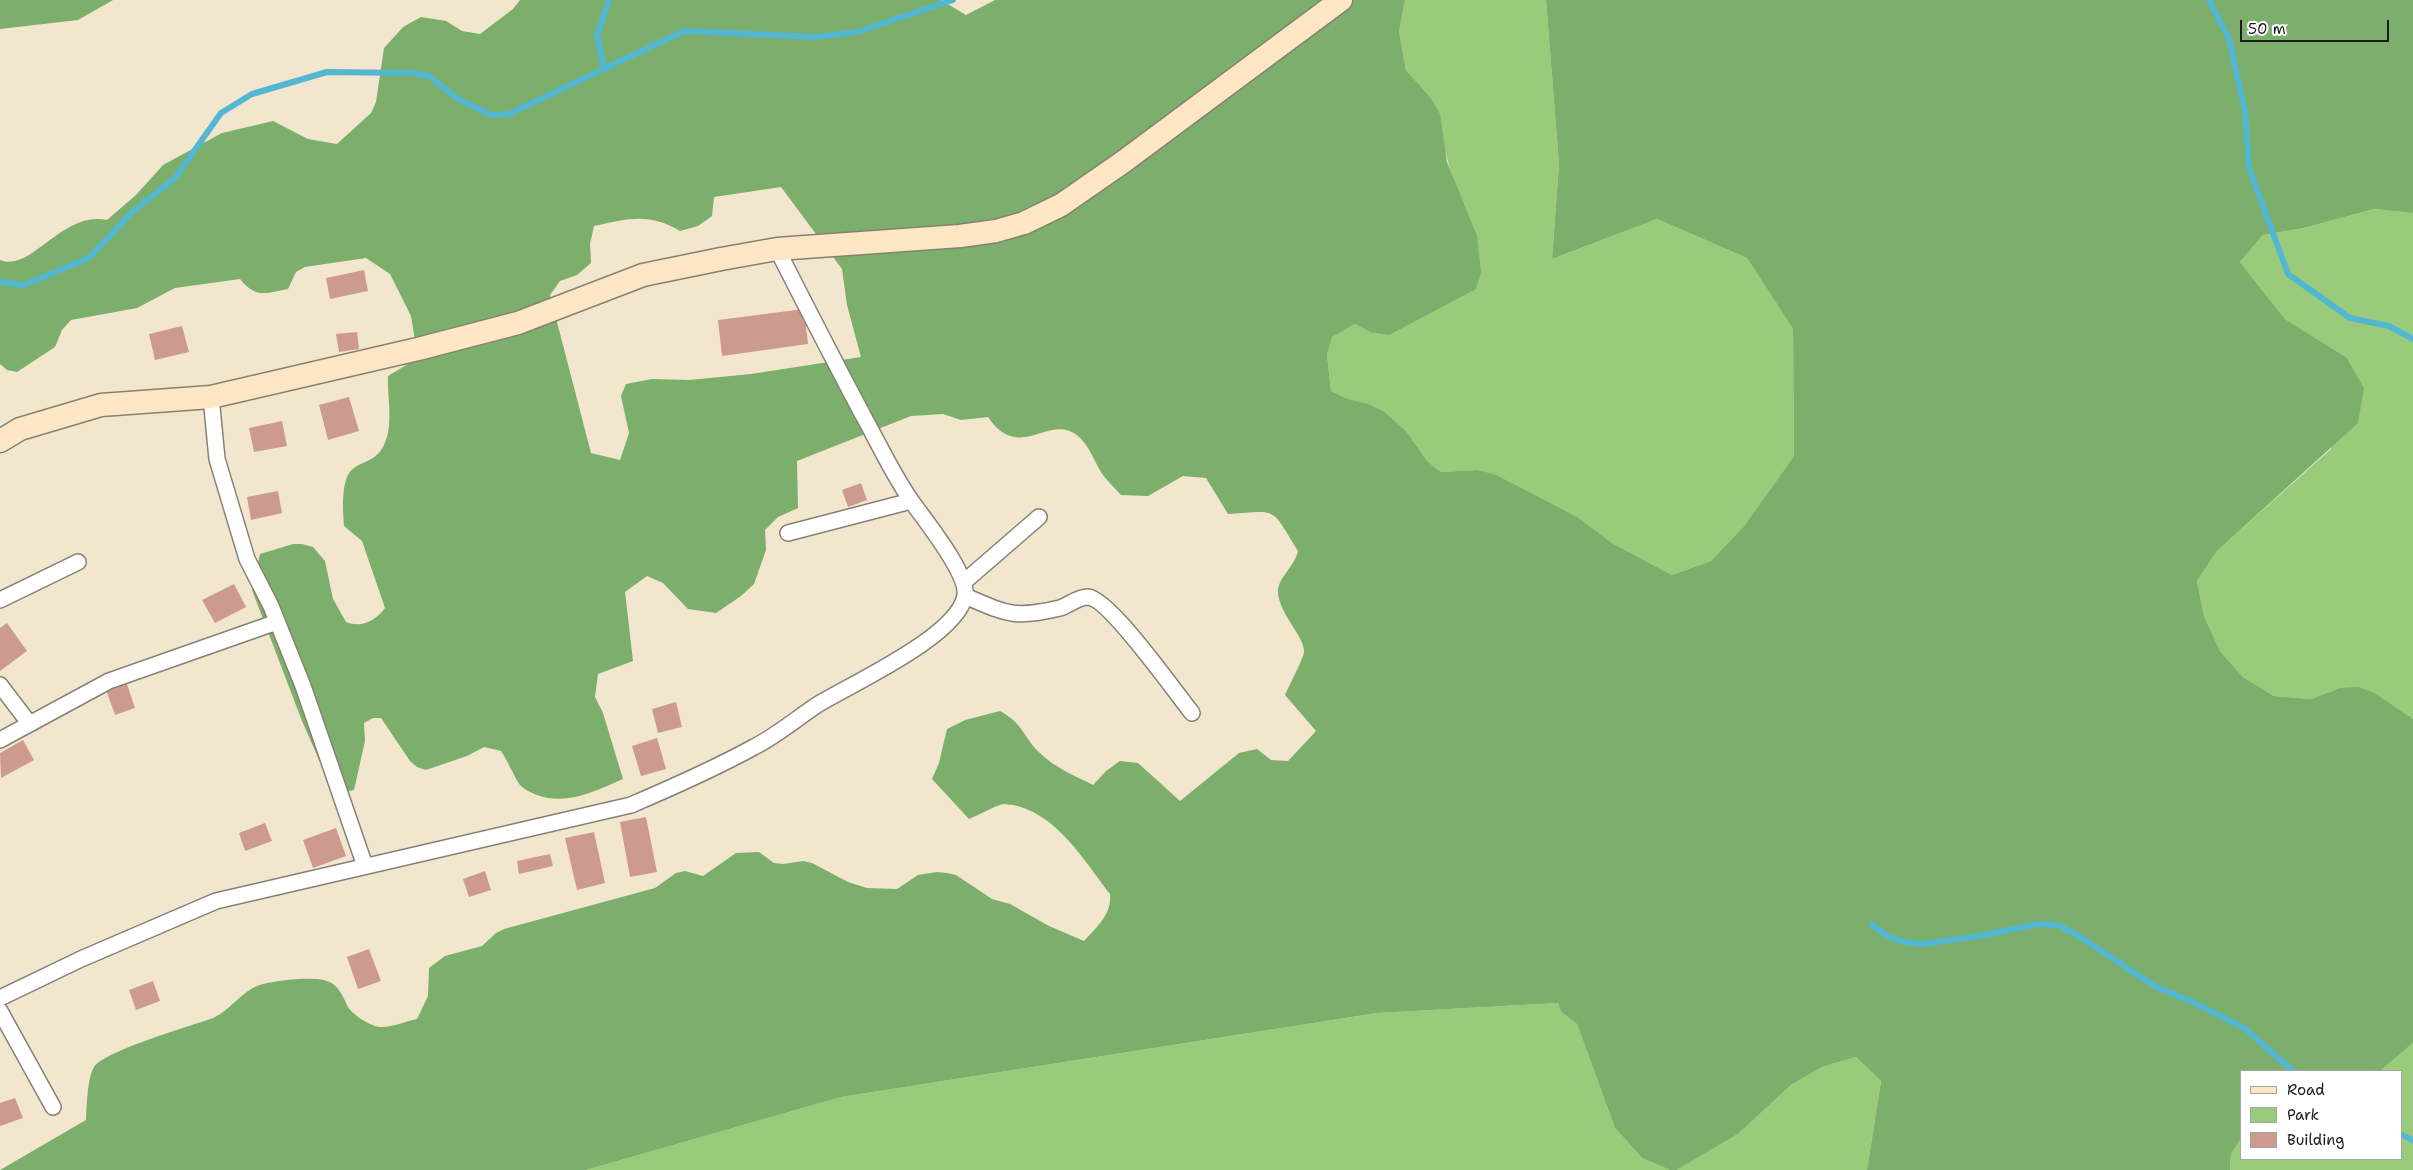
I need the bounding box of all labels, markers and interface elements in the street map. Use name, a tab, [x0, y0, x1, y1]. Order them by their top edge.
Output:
scale bar	[2243, 10, 2392, 42]
text: 50 m	[2248, 19, 2286, 39]
legend	[2240, 1070, 2403, 1160]
text: Road	[2287, 1080, 2325, 1100]
text: Park	[2287, 1105, 2319, 1125]
text: Building	[2287, 1130, 2344, 1150]

